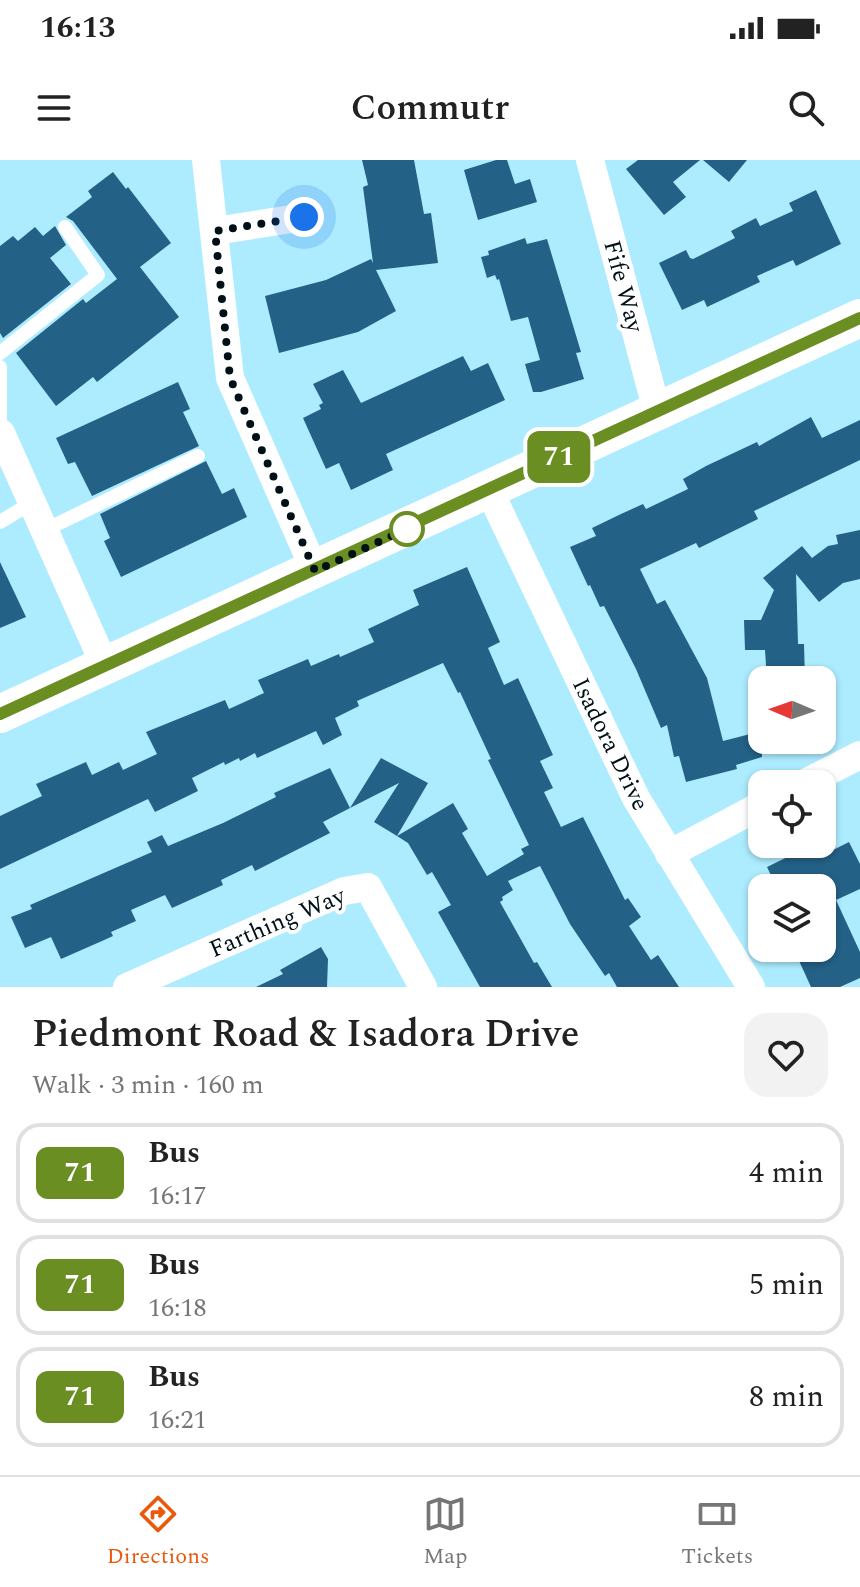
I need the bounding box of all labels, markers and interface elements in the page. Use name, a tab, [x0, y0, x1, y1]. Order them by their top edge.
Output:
text: 16:13	[40, 5, 115, 51]
text: Commutr	[351, 81, 509, 136]
icon: menu	[32, 86, 76, 130]
icon: search	[784, 86, 828, 130]
your location	[284, 197, 324, 237]
street label: Fife Way	[593, 236, 653, 338]
line badge: 71	[523, 431, 595, 483]
text: 71	[543, 435, 575, 478]
unlabelled marker	[390, 512, 424, 546]
north arrow	[748, 666, 836, 754]
map controls	[748, 666, 836, 962]
street label: Isadora Drive	[562, 672, 658, 817]
button: locate	[748, 770, 836, 858]
button: layers	[748, 874, 836, 962]
street label: Farthing Way	[204, 878, 352, 968]
text: Piedmont Road & Isadora Drive	[32, 1006, 579, 1064]
button: heart	[744, 1013, 828, 1097]
text: Walk · 3 min · 160 m	[32, 1065, 264, 1105]
text: Bus	[148, 1130, 200, 1176]
text: 4 min	[749, 1150, 824, 1196]
text: 71	[64, 1151, 96, 1194]
text: 16:17	[148, 1176, 207, 1216]
text: Bus	[148, 1242, 200, 1288]
text: 5 min	[749, 1262, 824, 1308]
text: 71	[64, 1263, 96, 1306]
text: 16:18	[148, 1288, 207, 1328]
text: Bus	[148, 1354, 200, 1400]
text: 8 min	[749, 1374, 824, 1420]
text: 71	[64, 1375, 96, 1418]
text: 16:21	[148, 1400, 207, 1440]
tab: Directions	[107, 1492, 210, 1573]
tab: Map	[423, 1492, 468, 1573]
tab: Tickets	[681, 1492, 753, 1573]

